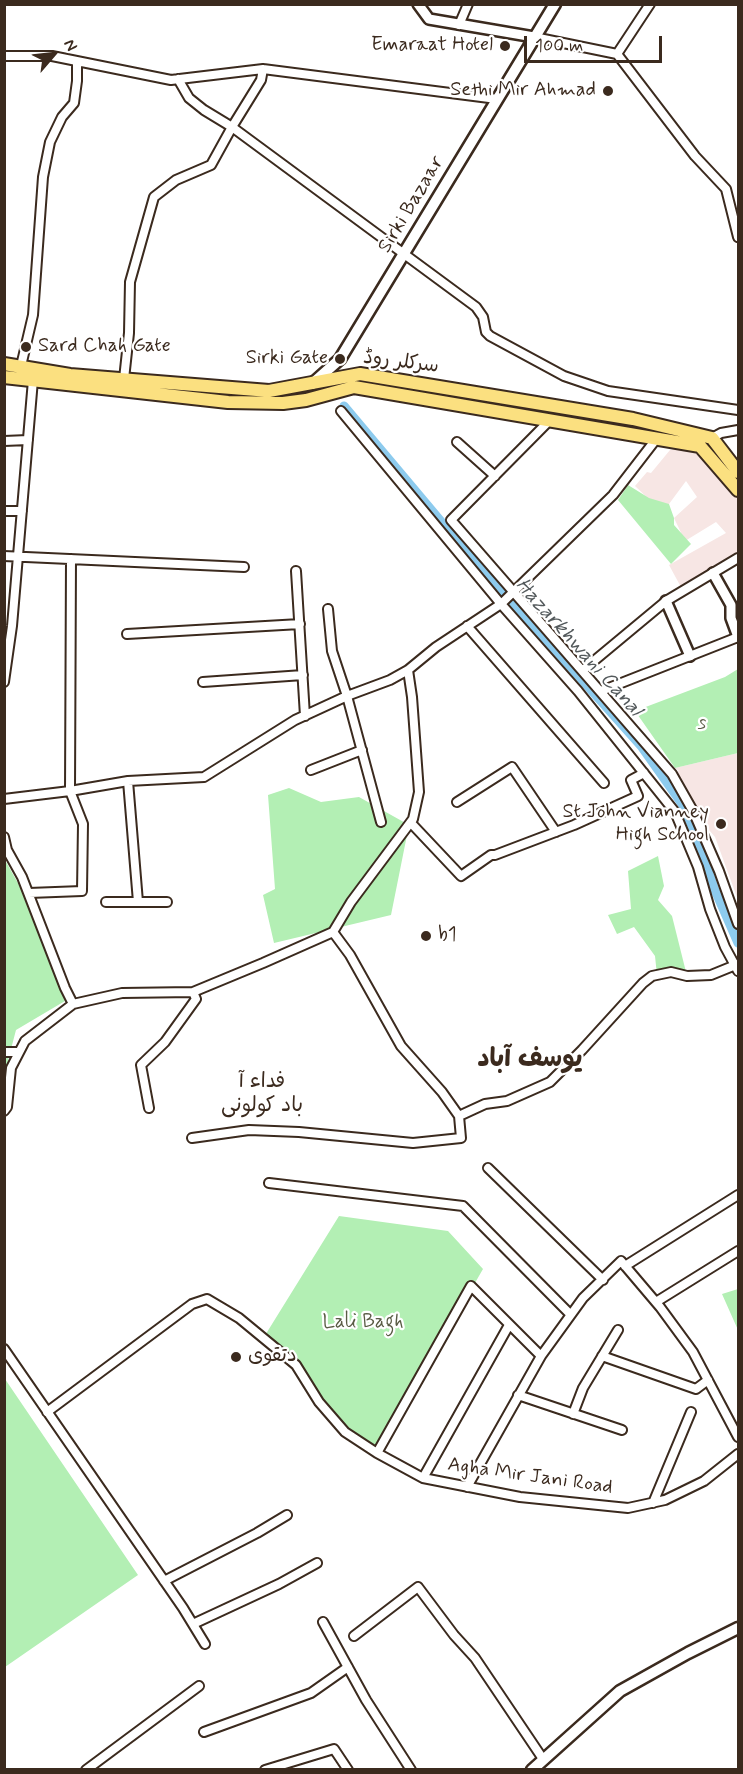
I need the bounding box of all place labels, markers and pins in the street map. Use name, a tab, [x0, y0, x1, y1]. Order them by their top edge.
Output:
place label: Emaraat Hotel	[371, 34, 493, 58]
marker: Emaraat Hotel	[498, 39, 512, 53]
place label: Sethi Mir Ahmad	[450, 79, 596, 103]
marker: Sethi Mir Ahmad	[601, 84, 615, 98]
place label: Sard Chah Gate	[38, 335, 171, 359]
marker: Sard Chah Gate	[19, 340, 33, 354]
place label: Sirki Gate	[246, 347, 328, 371]
marker: Sirki Gate	[333, 352, 347, 366]
place label: St John Vianney High School	[562, 801, 709, 848]
marker: St John Vianney High School	[714, 817, 728, 831]
place label: b1	[438, 924, 457, 948]
marker: b1	[419, 929, 433, 943]
place label: دتقوى	[248, 1345, 297, 1369]
marker: دتقوى	[229, 1350, 243, 1364]

